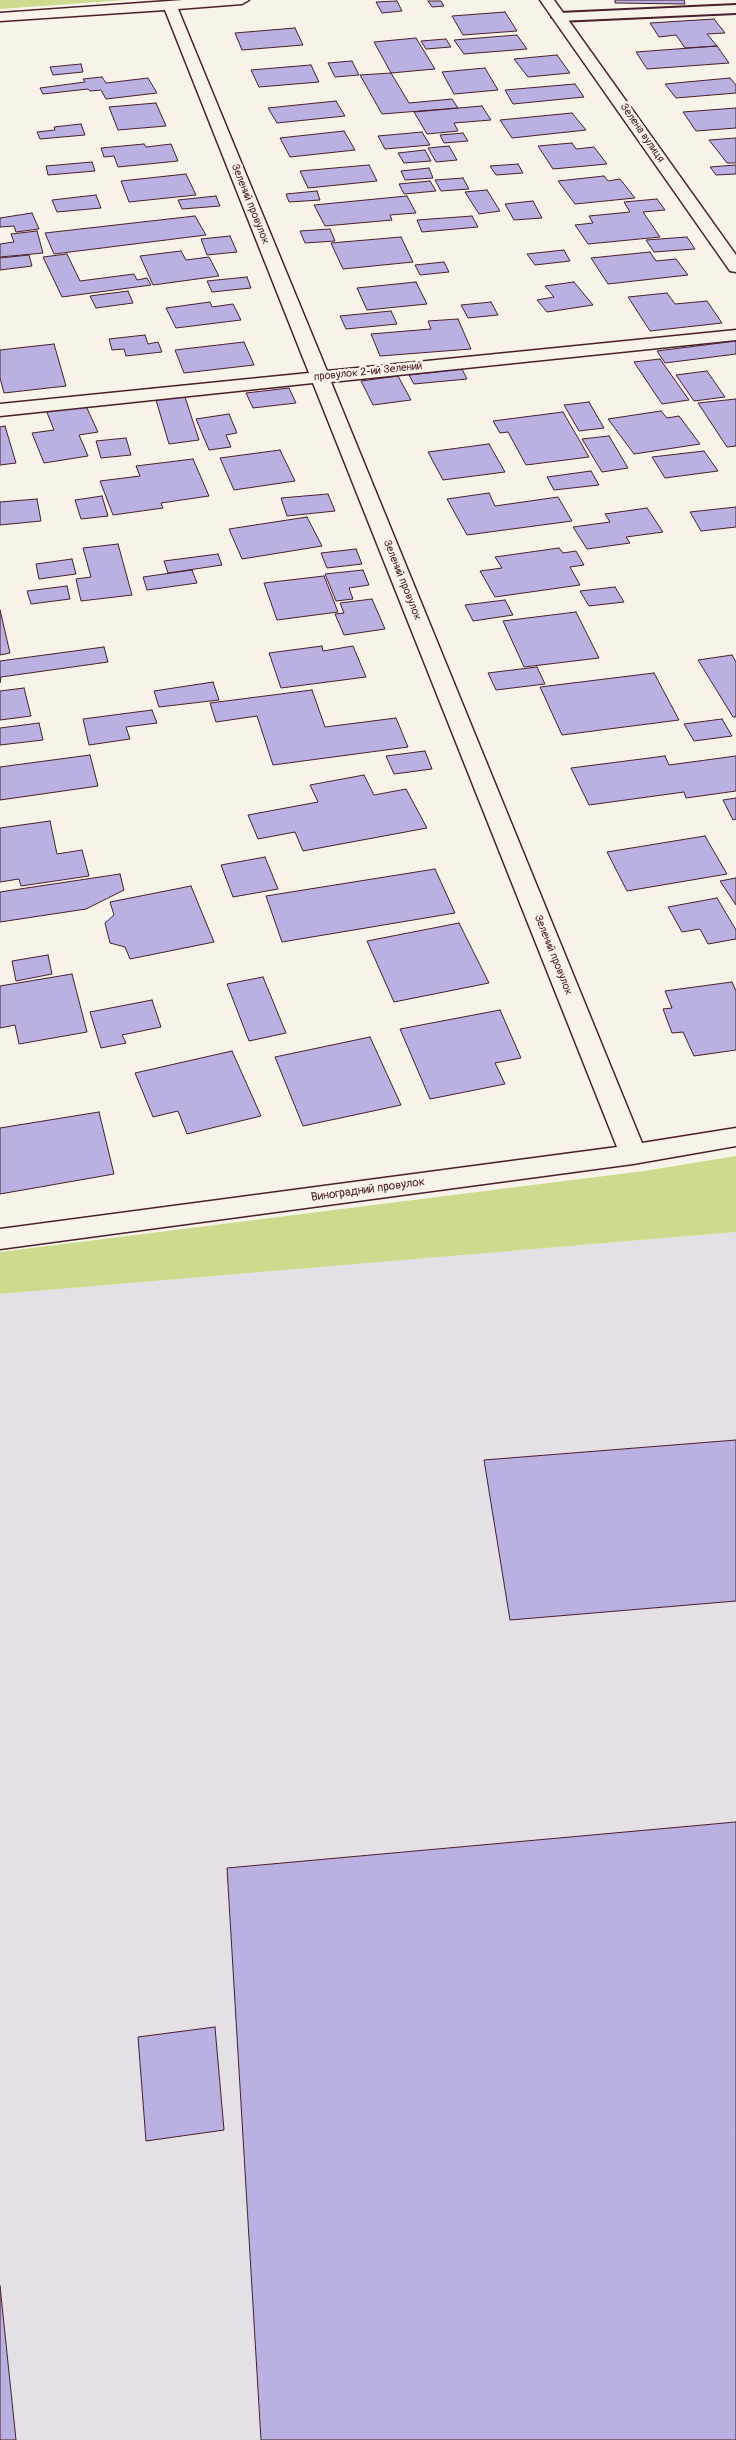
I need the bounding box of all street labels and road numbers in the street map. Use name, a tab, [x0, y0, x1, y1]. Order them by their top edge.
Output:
street label: Зелена вулиця	[617, 101, 667, 165]
street label: Зелений провулок	[228, 162, 272, 246]
street label: провулок 2-ий Зелений	[313, 360, 423, 384]
street label: Зелений провулок	[380, 538, 424, 622]
street label: Зелений провулок	[531, 913, 575, 997]
street label: Виноградний провулок	[310, 1175, 426, 1205]

